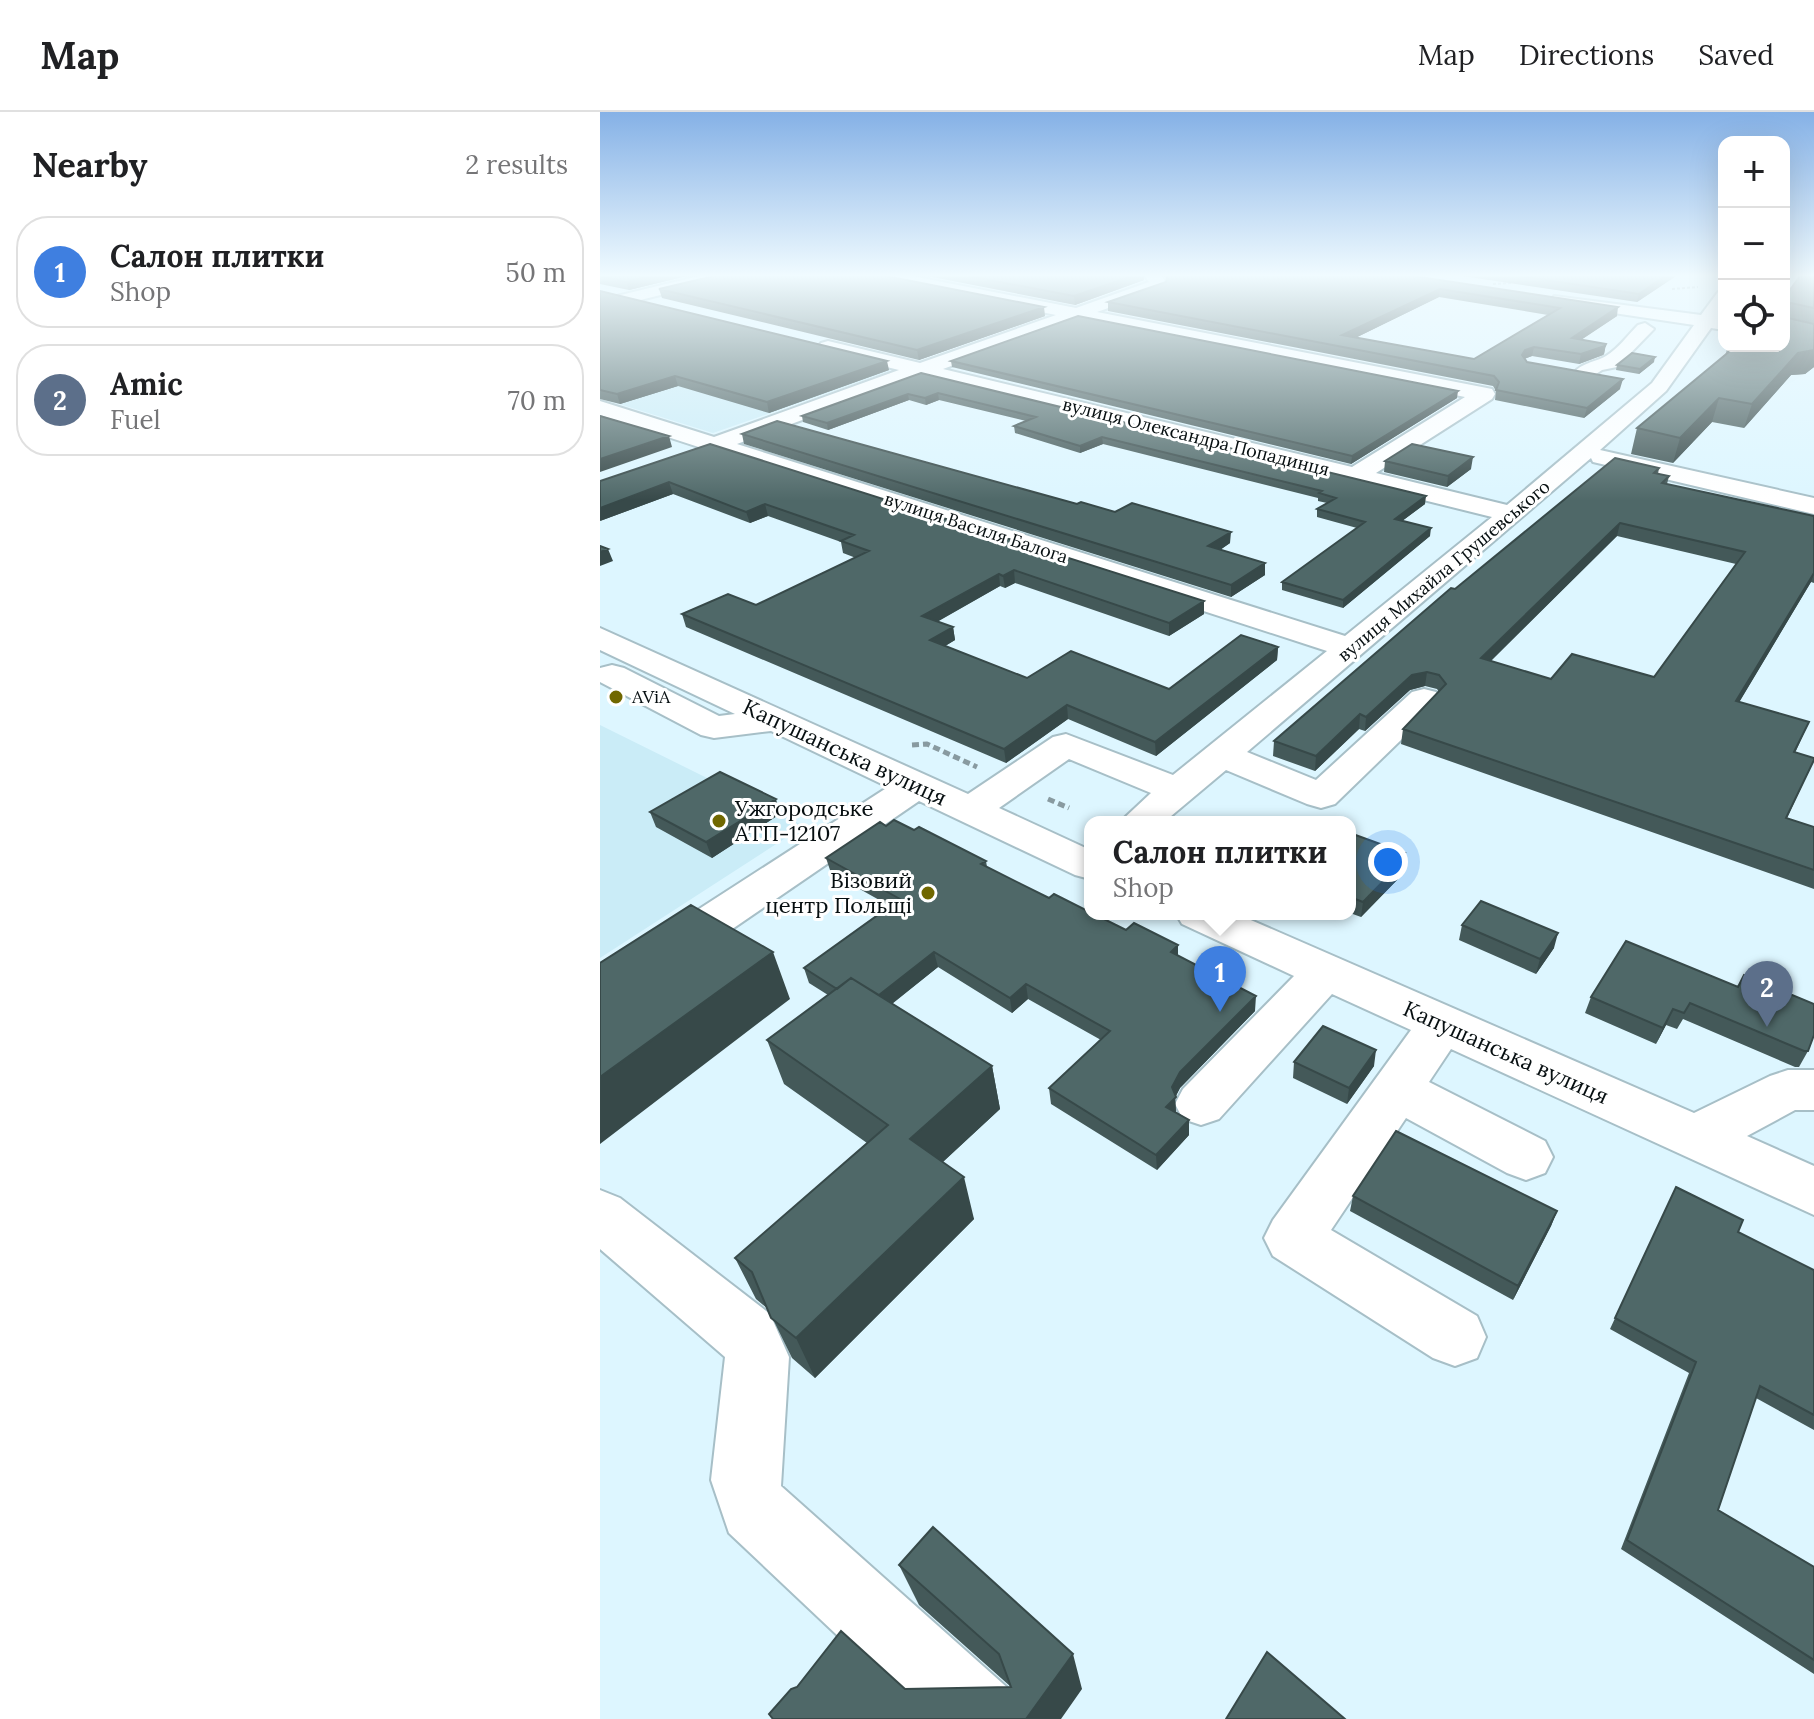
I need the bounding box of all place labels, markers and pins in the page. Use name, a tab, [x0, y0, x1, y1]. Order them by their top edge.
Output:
place label: AViA	[631, 685, 671, 708]
marker: AViA	[607, 688, 625, 706]
place label: Ужгородське АТП-12107	[734, 794, 874, 847]
marker: Ужгородське АТП-12107	[710, 812, 728, 830]
place label: Візовий центр Польщі	[765, 866, 912, 919]
marker: Візовий центр Польщі	[919, 884, 937, 902]
pin: 1	[1194, 946, 1246, 1012]
pin: 2	[1741, 961, 1793, 1027]

